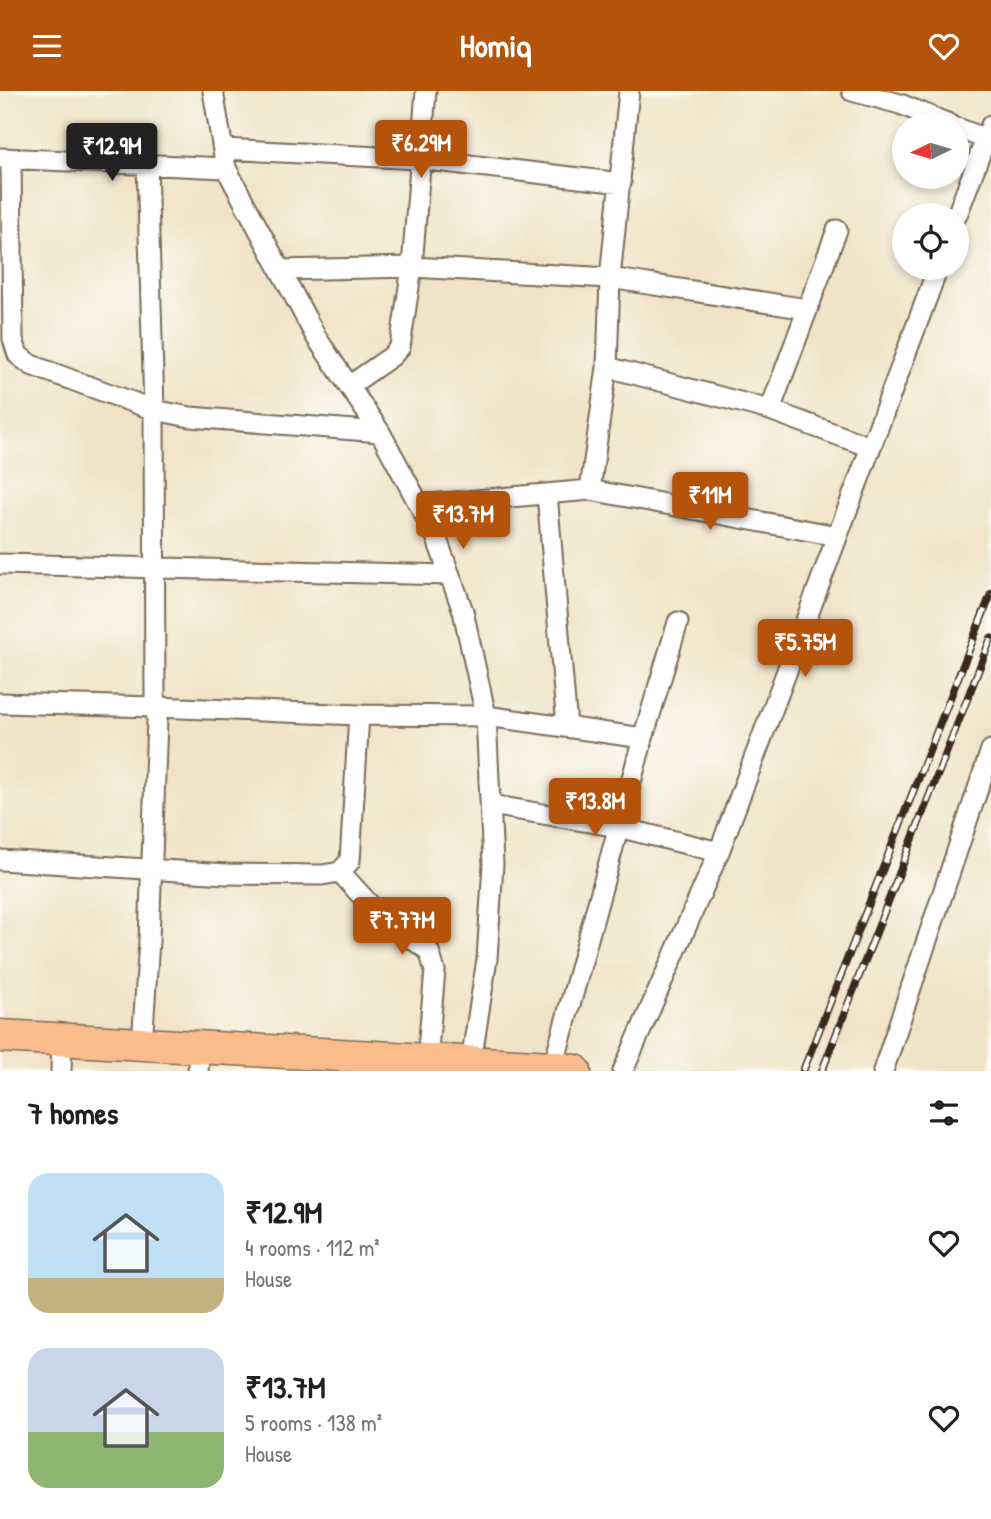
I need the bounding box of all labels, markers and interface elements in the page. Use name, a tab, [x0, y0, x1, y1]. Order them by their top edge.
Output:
text: Homiq	[460, 24, 531, 67]
icon: menu	[28, 27, 66, 65]
icon: heart	[925, 27, 963, 65]
north arrow	[892, 112, 970, 189]
map controls	[892, 112, 969, 280]
pin: ₹6.29M	[364, 120, 478, 180]
pin: ₹12.9M	[55, 123, 169, 183]
text: ₹6.29M	[391, 127, 451, 158]
text: ₹12.9M	[82, 130, 142, 161]
button: locate	[892, 203, 969, 280]
pin: ₹11M	[669, 473, 751, 532]
text: ₹11M	[688, 479, 732, 510]
pin: ₹13.7M	[406, 491, 520, 551]
text: ₹13.7M	[432, 498, 494, 529]
pin: ₹5.75M	[748, 619, 862, 679]
text: ₹5.75M	[774, 626, 836, 657]
pin: ₹13.8M	[538, 779, 652, 838]
text: ₹13.8M	[565, 785, 625, 816]
pin: ₹7.77M	[345, 897, 459, 957]
text: ₹7.77M	[369, 904, 435, 935]
text: 7 homes	[28, 1093, 118, 1133]
icon: filters	[925, 1094, 963, 1132]
text: ₹12.9M	[245, 1192, 322, 1232]
icon: home	[84, 1201, 168, 1285]
icon: heart	[925, 1224, 963, 1262]
text: 4 rooms · 112 m²	[245, 1232, 380, 1263]
text: House	[245, 1263, 292, 1294]
text: ₹13.7M	[245, 1367, 326, 1407]
icon: home	[84, 1376, 168, 1460]
icon: heart	[925, 1399, 963, 1437]
text: 5 rooms · 138 m²	[245, 1407, 382, 1438]
text: House	[245, 1438, 292, 1469]

